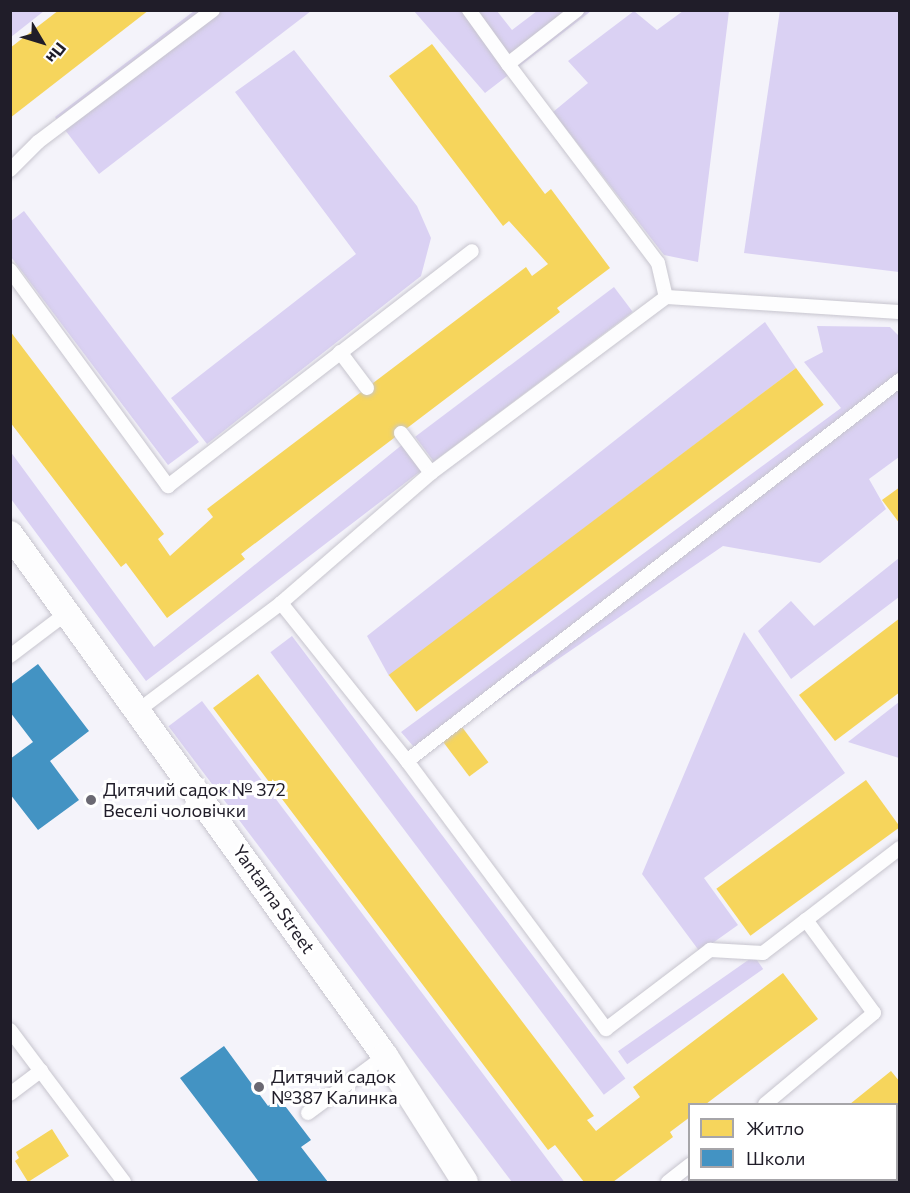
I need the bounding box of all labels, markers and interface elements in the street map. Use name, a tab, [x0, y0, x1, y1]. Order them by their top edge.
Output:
north arrow	[12, 12, 72, 72]
text: Пн	[43, 39, 71, 68]
place label: Дитячий садок № 372 Веселі чоловічки	[103, 779, 286, 822]
marker: Дитячий садок № 372 Веселі чоловічки	[84, 793, 98, 807]
street label: Yantarna Street	[229, 841, 319, 957]
place label: Дитячий садок №387 Калинка	[271, 1066, 398, 1108]
marker: Дитячий садок №387 Калинка	[252, 1080, 266, 1094]
legend	[688, 1103, 898, 1181]
text: Житло	[746, 1117, 804, 1139]
text: Школи	[746, 1147, 805, 1169]

